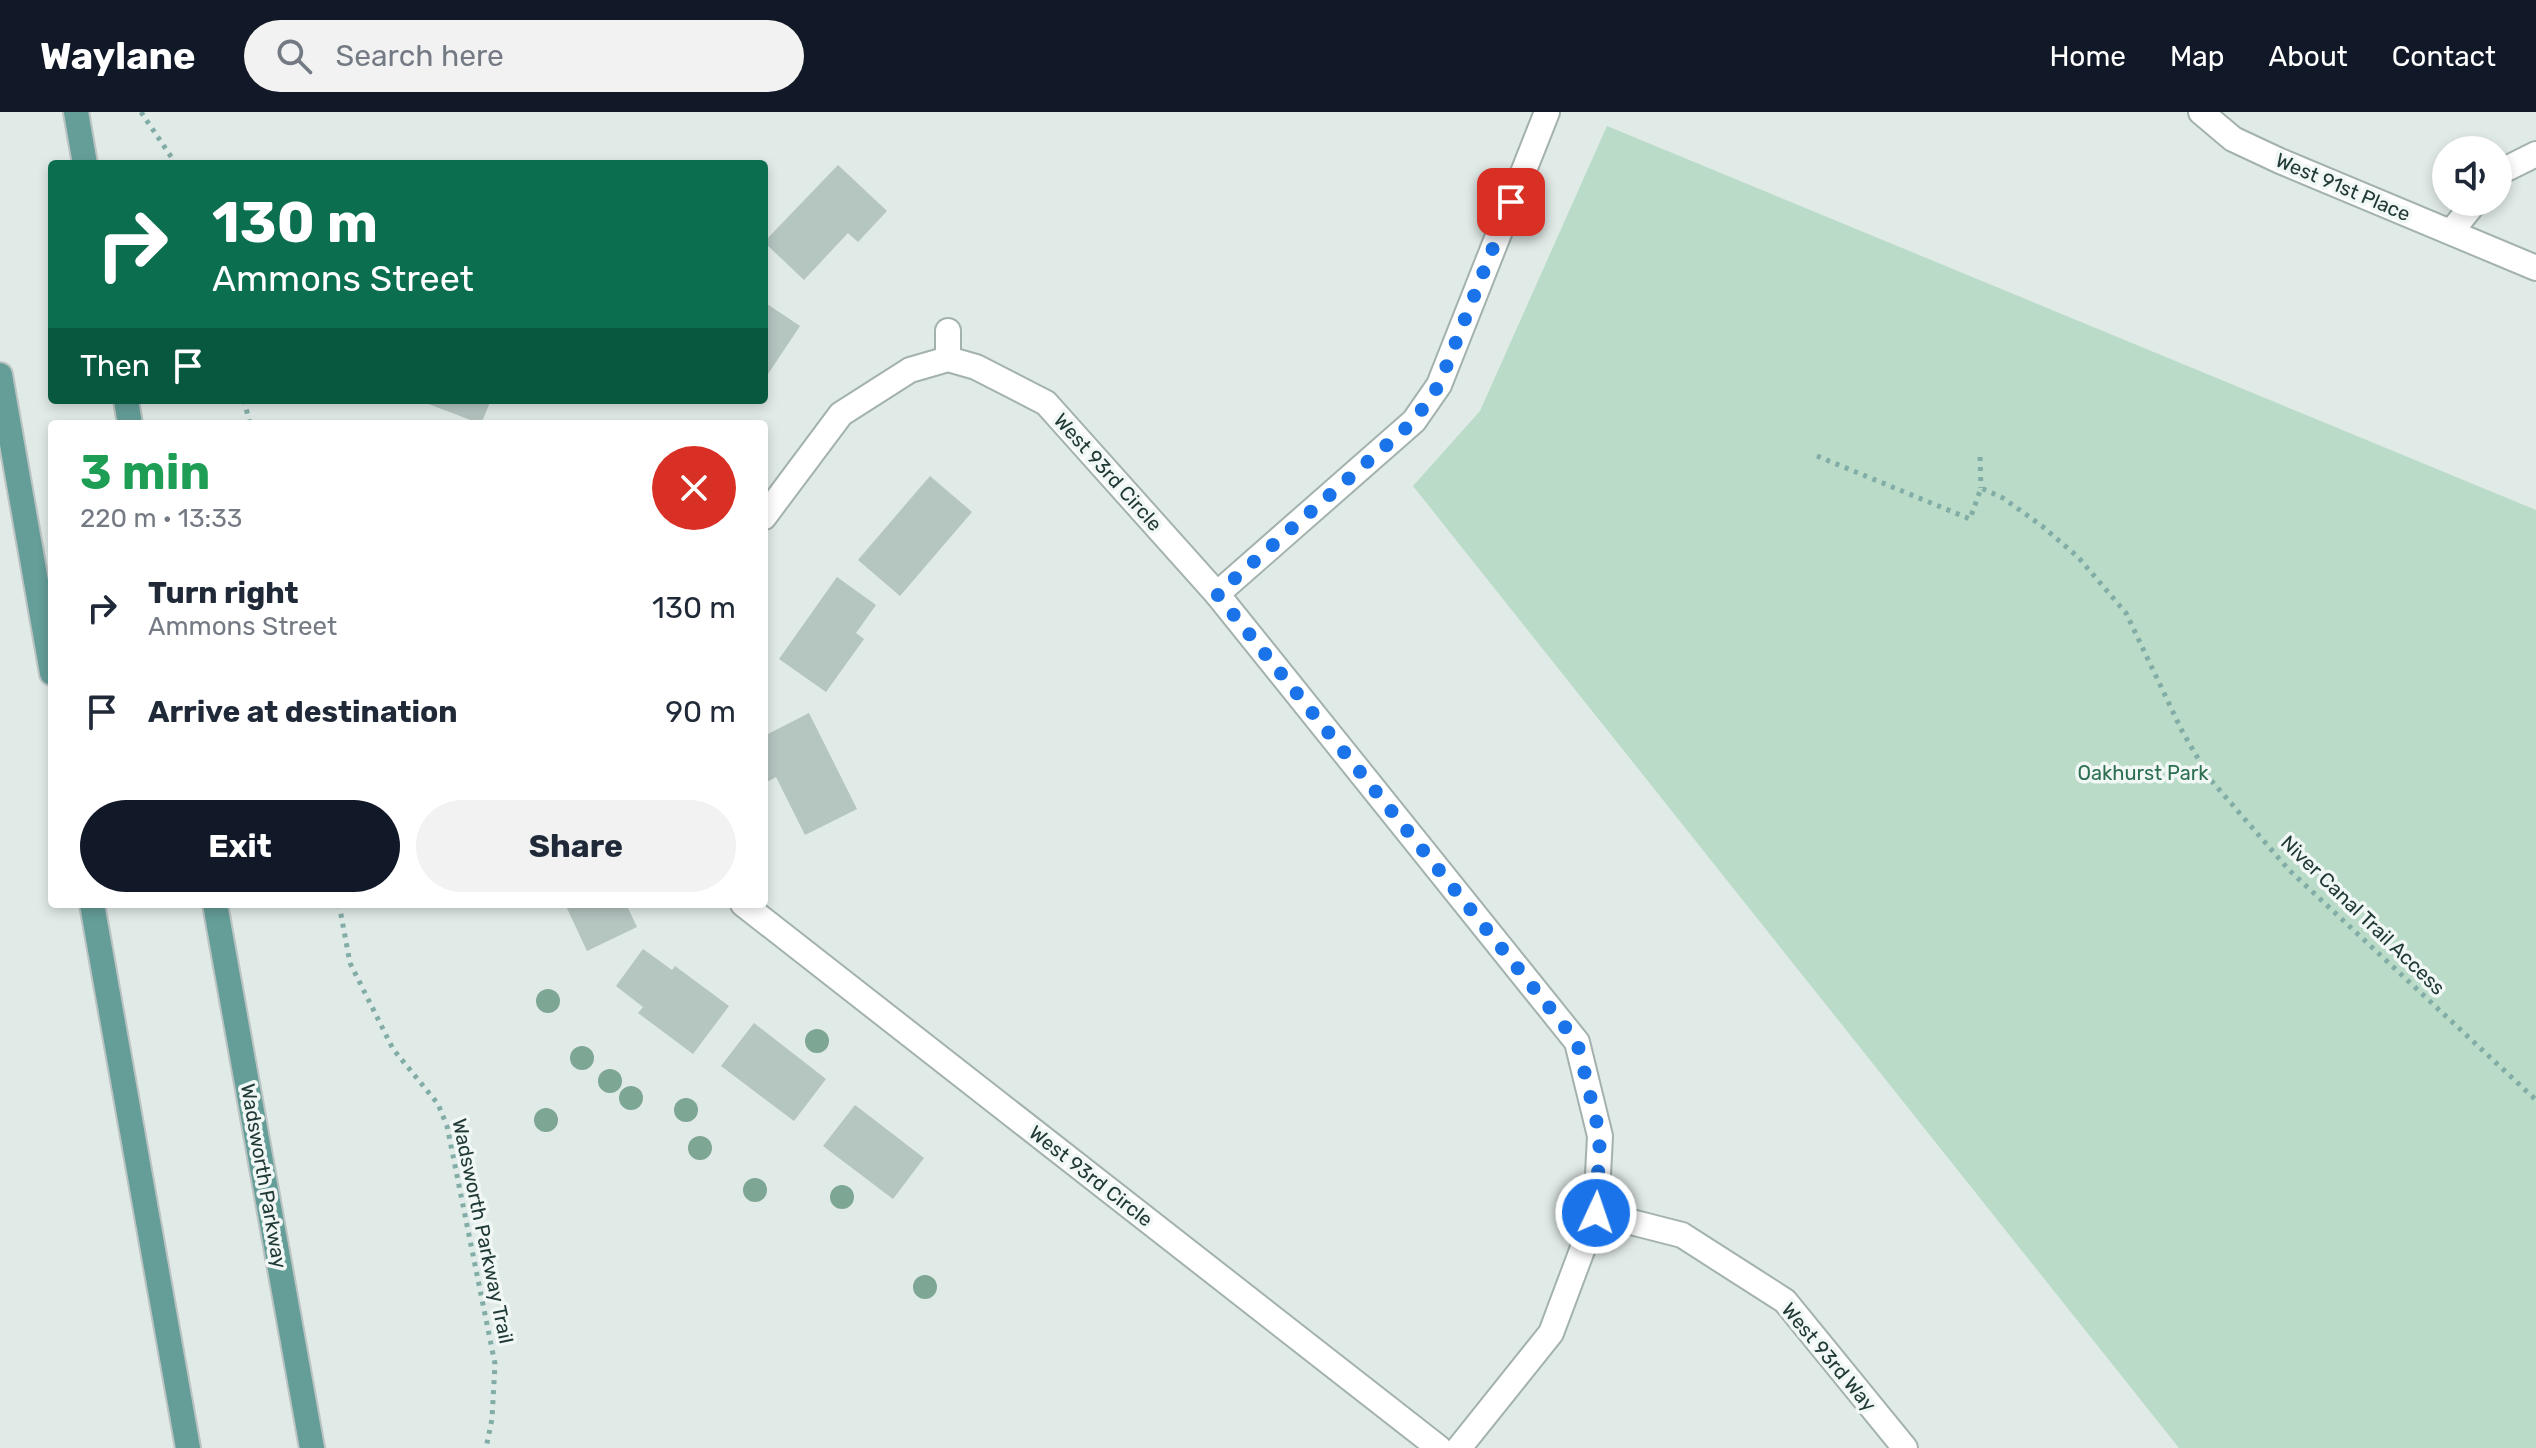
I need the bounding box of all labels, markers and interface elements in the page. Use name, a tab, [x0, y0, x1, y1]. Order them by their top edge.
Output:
search box	[244, 20, 804, 92]
text: Waylane	[40, 33, 196, 79]
icon: search	[272, 34, 316, 78]
text: Search here	[336, 38, 504, 74]
text: Home	[2049, 40, 2126, 73]
text: Map	[2170, 40, 2224, 73]
text: About	[2268, 40, 2348, 73]
text: Contact	[2392, 40, 2496, 73]
map controls	[2432, 136, 2512, 216]
button: sound	[2432, 136, 2512, 216]
street label: West 91st Place	[2272, 148, 2414, 226]
pin	[1477, 168, 1545, 236]
icon: arrive	[1489, 180, 1533, 224]
text: 130 m	[212, 190, 378, 256]
icon: right	[80, 192, 184, 296]
text: Ammons Street	[212, 257, 474, 300]
icon: arrive	[166, 344, 210, 388]
text: Then	[80, 348, 150, 384]
street label: West 93rd Circle	[1049, 408, 1167, 536]
text: 3 min	[80, 444, 210, 501]
button: close	[652, 446, 736, 530]
text: 220 m · 13:33	[80, 503, 243, 534]
text: Turn right	[148, 575, 299, 611]
icon: right	[80, 586, 124, 630]
text: 130 m	[652, 590, 736, 626]
text: Ammons Street	[148, 611, 337, 642]
icon: arrive	[80, 690, 124, 734]
text: Arrive at destination	[148, 694, 458, 730]
text: 90 m	[665, 694, 736, 730]
park label: Oakhurst Park	[2077, 761, 2209, 785]
button: Exit	[80, 800, 400, 892]
button: Share	[416, 800, 736, 892]
street label: Niver Canal Trail Access	[2276, 830, 2450, 1000]
street label: Wadsworth Parkway	[236, 1082, 292, 1270]
street label: Wadsworth Parkway Trail	[447, 1116, 519, 1346]
street label: West 93rd Circle	[1024, 1120, 1158, 1232]
position arrow	[1554, 1171, 1638, 1255]
street label: West 93rd Way	[1777, 1298, 1881, 1416]

